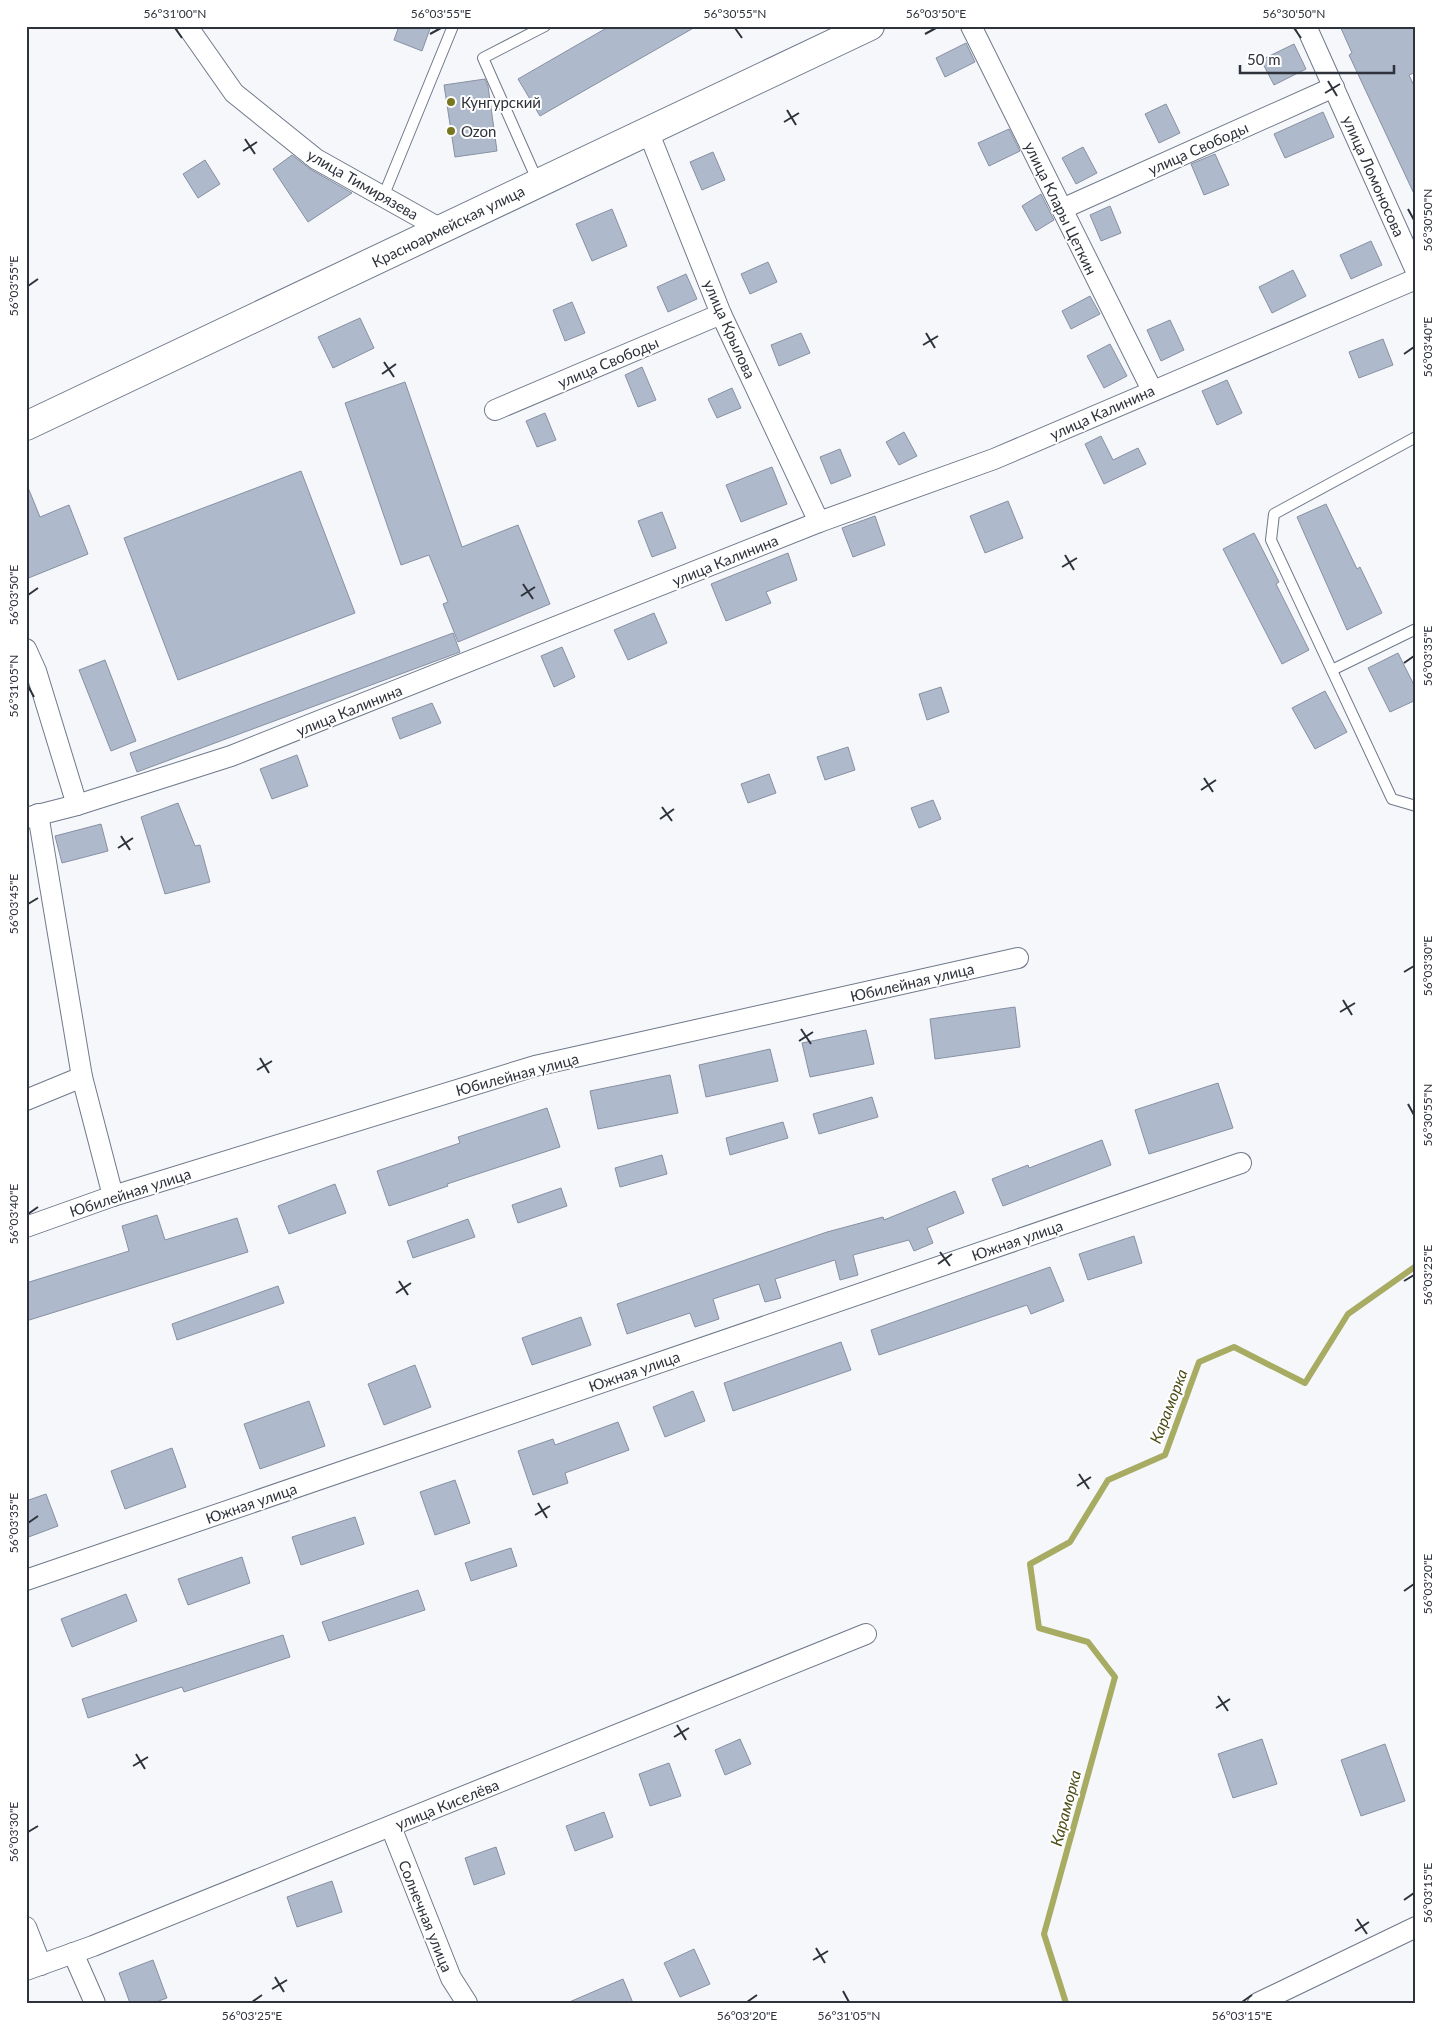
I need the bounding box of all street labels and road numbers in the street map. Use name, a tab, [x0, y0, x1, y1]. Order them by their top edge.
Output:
street label: улица Ломоносова	[1339, 113, 1409, 239]
street label: улица Свободы	[1145, 118, 1251, 178]
street label: улица Клары Цеткин	[1021, 139, 1101, 277]
street label: улица Тимирязева	[304, 145, 422, 223]
street label: Красноармейская улица	[369, 181, 527, 271]
street label: улица Крылова	[700, 277, 760, 381]
street label: улица Свободы	[555, 333, 661, 391]
street label: улица Калинина	[1047, 381, 1157, 443]
street label: улица Калинина	[669, 531, 781, 589]
street label: улица Калинина	[293, 681, 405, 739]
street label: Юбилейная улица	[848, 959, 976, 1005]
street label: Юбилейная улица	[454, 1049, 580, 1099]
street label: Юбилейная улица	[67, 1164, 193, 1220]
street label: Южная улица	[969, 1216, 1065, 1264]
street label: Южная улица	[586, 1347, 682, 1395]
street label: Южная улица	[203, 1479, 299, 1527]
street label: улица Киселёва	[393, 1775, 501, 1833]
street label: Солнечная улица	[395, 1857, 457, 1975]

